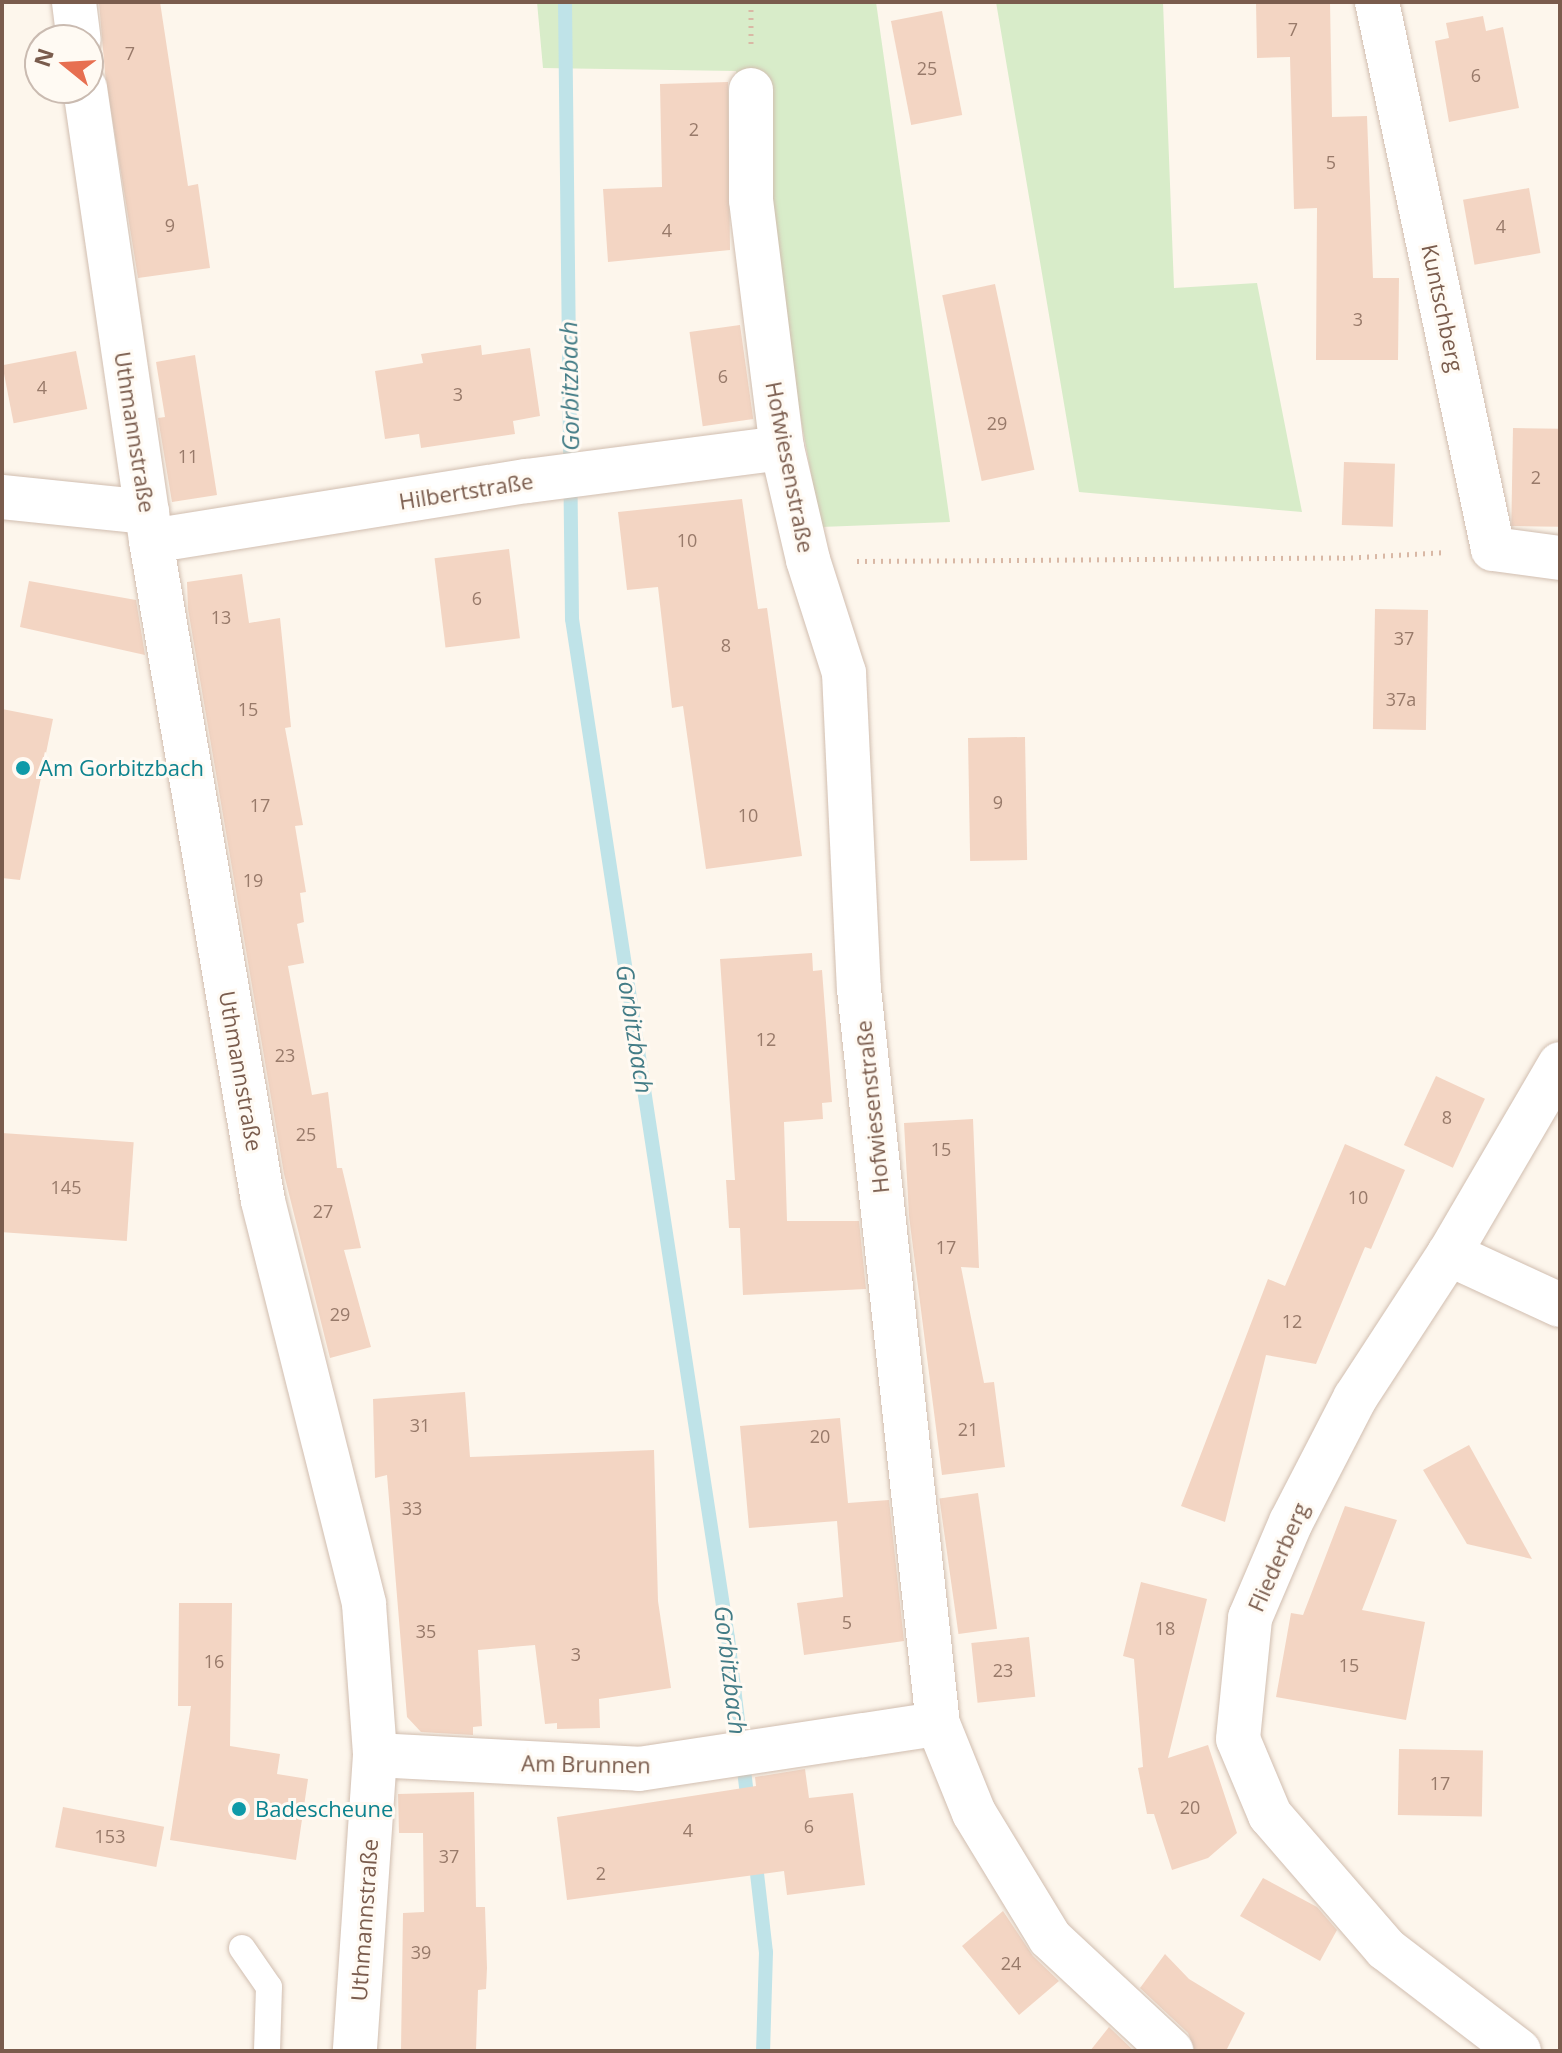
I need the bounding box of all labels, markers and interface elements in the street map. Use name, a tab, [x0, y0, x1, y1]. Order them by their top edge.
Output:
house number: 7	[1288, 18, 1298, 40]
north arrow	[24, 24, 104, 104]
house number: 7	[125, 42, 135, 64]
text: N	[26, 44, 60, 70]
house number: 25	[917, 57, 937, 79]
house number: 6	[1471, 64, 1481, 86]
house number: 2	[689, 118, 699, 140]
house number: 5	[1326, 151, 1336, 173]
house number: 9	[165, 214, 175, 236]
house number: 4	[1496, 215, 1506, 237]
house number: 4	[662, 219, 672, 241]
street label: Kuntschberg	[1417, 242, 1469, 374]
house number: 3	[1353, 308, 1363, 330]
water label: Gorbitzbach	[553, 321, 585, 451]
street label: Uthmannstraße	[109, 350, 161, 514]
house number: 6	[718, 365, 728, 387]
house number: 4	[37, 376, 47, 398]
street label: Hofwiesenstraße	[760, 379, 820, 555]
house number: 3	[453, 383, 463, 405]
house number: 29	[987, 412, 1007, 434]
house number: 11	[178, 445, 198, 467]
house number: 2	[1531, 466, 1541, 488]
street label: Hilbertstraße	[397, 467, 535, 515]
house number: 10	[677, 529, 697, 551]
house number: 6	[472, 587, 482, 609]
house number: 13	[211, 606, 231, 628]
house number: 37	[1394, 627, 1414, 649]
house number: 8	[721, 634, 731, 656]
house number: 37a	[1386, 688, 1416, 710]
house number: 15	[238, 698, 258, 720]
place label: Am Gorbitzbach	[39, 755, 204, 781]
marker: Am Gorbitzbach	[14, 759, 32, 777]
house number: 9	[993, 791, 1003, 813]
house number: 17	[250, 794, 270, 816]
house number: 10	[738, 804, 758, 826]
house number: 19	[243, 869, 263, 891]
water label: Gorbitzbach	[611, 963, 659, 1095]
street label: Uthmannstraße	[214, 989, 268, 1153]
street label: Hofwiesenstraße	[850, 1019, 894, 1195]
house number: 12	[756, 1028, 776, 1050]
house number: 23	[275, 1044, 295, 1066]
house number: 8	[1442, 1106, 1452, 1128]
house number: 25	[296, 1123, 316, 1145]
house number: 15	[931, 1138, 951, 1160]
house number: 145	[51, 1176, 81, 1198]
house number: 10	[1348, 1186, 1368, 1208]
house number: 27	[313, 1200, 333, 1222]
house number: 17	[936, 1236, 956, 1258]
house number: 29	[330, 1303, 350, 1325]
house number: 12	[1282, 1310, 1302, 1332]
house number: 31	[410, 1414, 430, 1436]
house number: 21	[958, 1418, 978, 1440]
house number: 20	[810, 1425, 830, 1447]
house number: 33	[402, 1497, 422, 1519]
street label: Fliederberg	[1242, 1498, 1314, 1616]
water label: Gorbitzbach	[709, 1604, 753, 1736]
house number: 5	[842, 1611, 852, 1633]
house number: 18	[1155, 1617, 1175, 1639]
house number: 35	[416, 1620, 436, 1642]
house number: 3	[571, 1643, 581, 1665]
house number: 16	[204, 1650, 224, 1672]
house number: 15	[1339, 1654, 1359, 1676]
house number: 23	[993, 1659, 1013, 1681]
street label: Am Brunnen	[521, 1750, 651, 1778]
house number: 17	[1430, 1772, 1450, 1794]
place label: Badescheune	[255, 1796, 393, 1822]
house number: 20	[1180, 1796, 1200, 1818]
marker: Badescheune	[230, 1800, 248, 1818]
house number: 6	[804, 1815, 814, 1837]
house number: 4	[683, 1819, 693, 1841]
house number: 153	[95, 1825, 125, 1847]
street label: Uthmannstraße	[345, 1838, 383, 2002]
house number: 37	[439, 1845, 459, 1867]
house number: 2	[596, 1862, 606, 1884]
house number: 39	[411, 1941, 431, 1963]
house number: 24	[1001, 1952, 1021, 1974]

